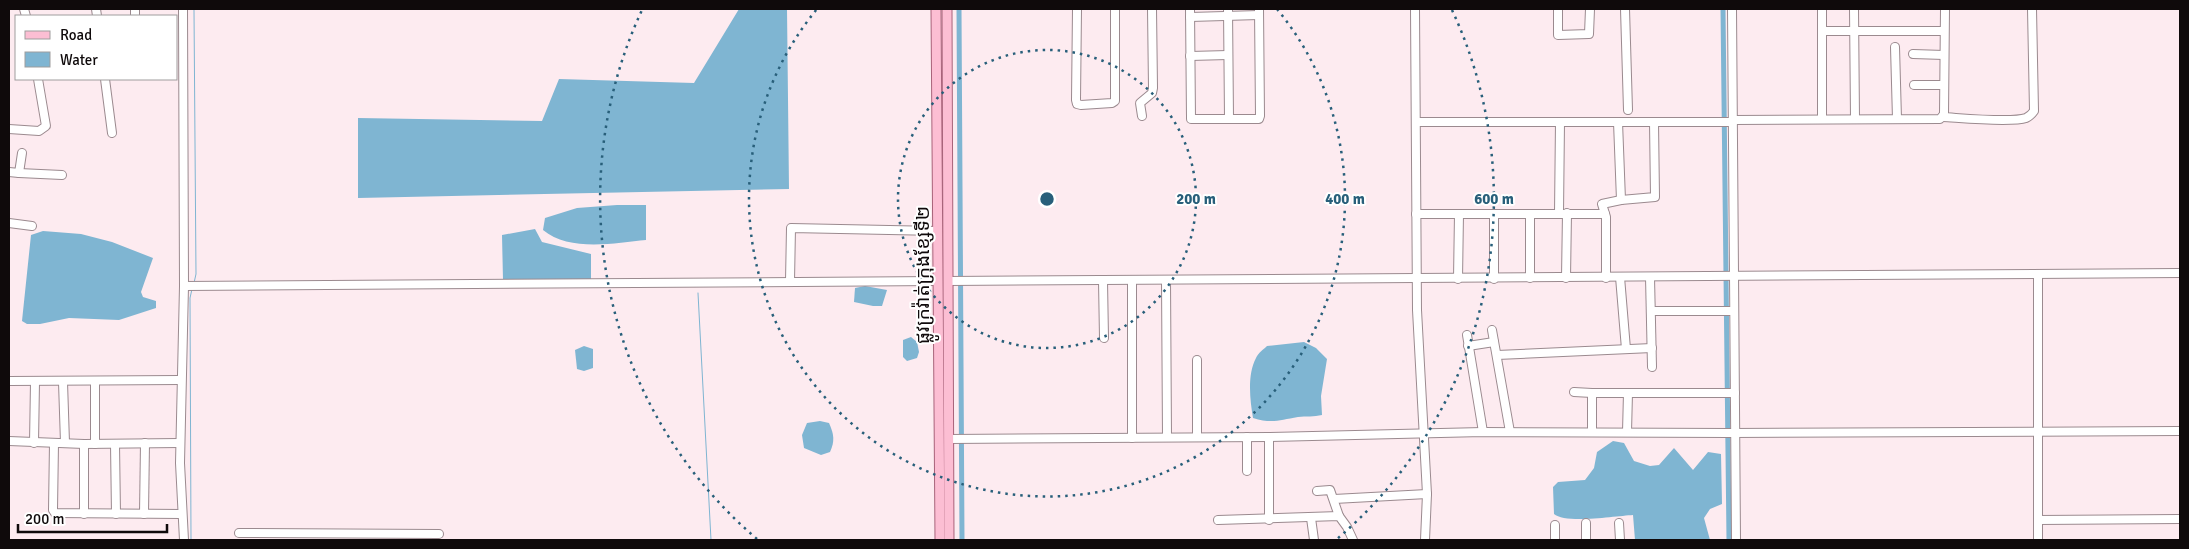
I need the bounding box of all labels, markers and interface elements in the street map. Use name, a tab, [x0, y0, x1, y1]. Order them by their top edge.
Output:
legend	[15, 15, 178, 80]
text: Road	[60, 26, 92, 44]
text: Water	[60, 51, 98, 69]
centre of rings	[1038, 190, 1056, 208]
text: 200 m	[1176, 190, 1216, 208]
text: 400 m	[1325, 190, 1365, 208]
text: 600 m	[1474, 190, 1514, 208]
street label: ផ្លូវក្រវ៉ាត់ក្រុងខ្សែទី២	[911, 206, 940, 344]
scale bar	[18, 502, 166, 534]
text: 200 m	[25, 510, 65, 528]

